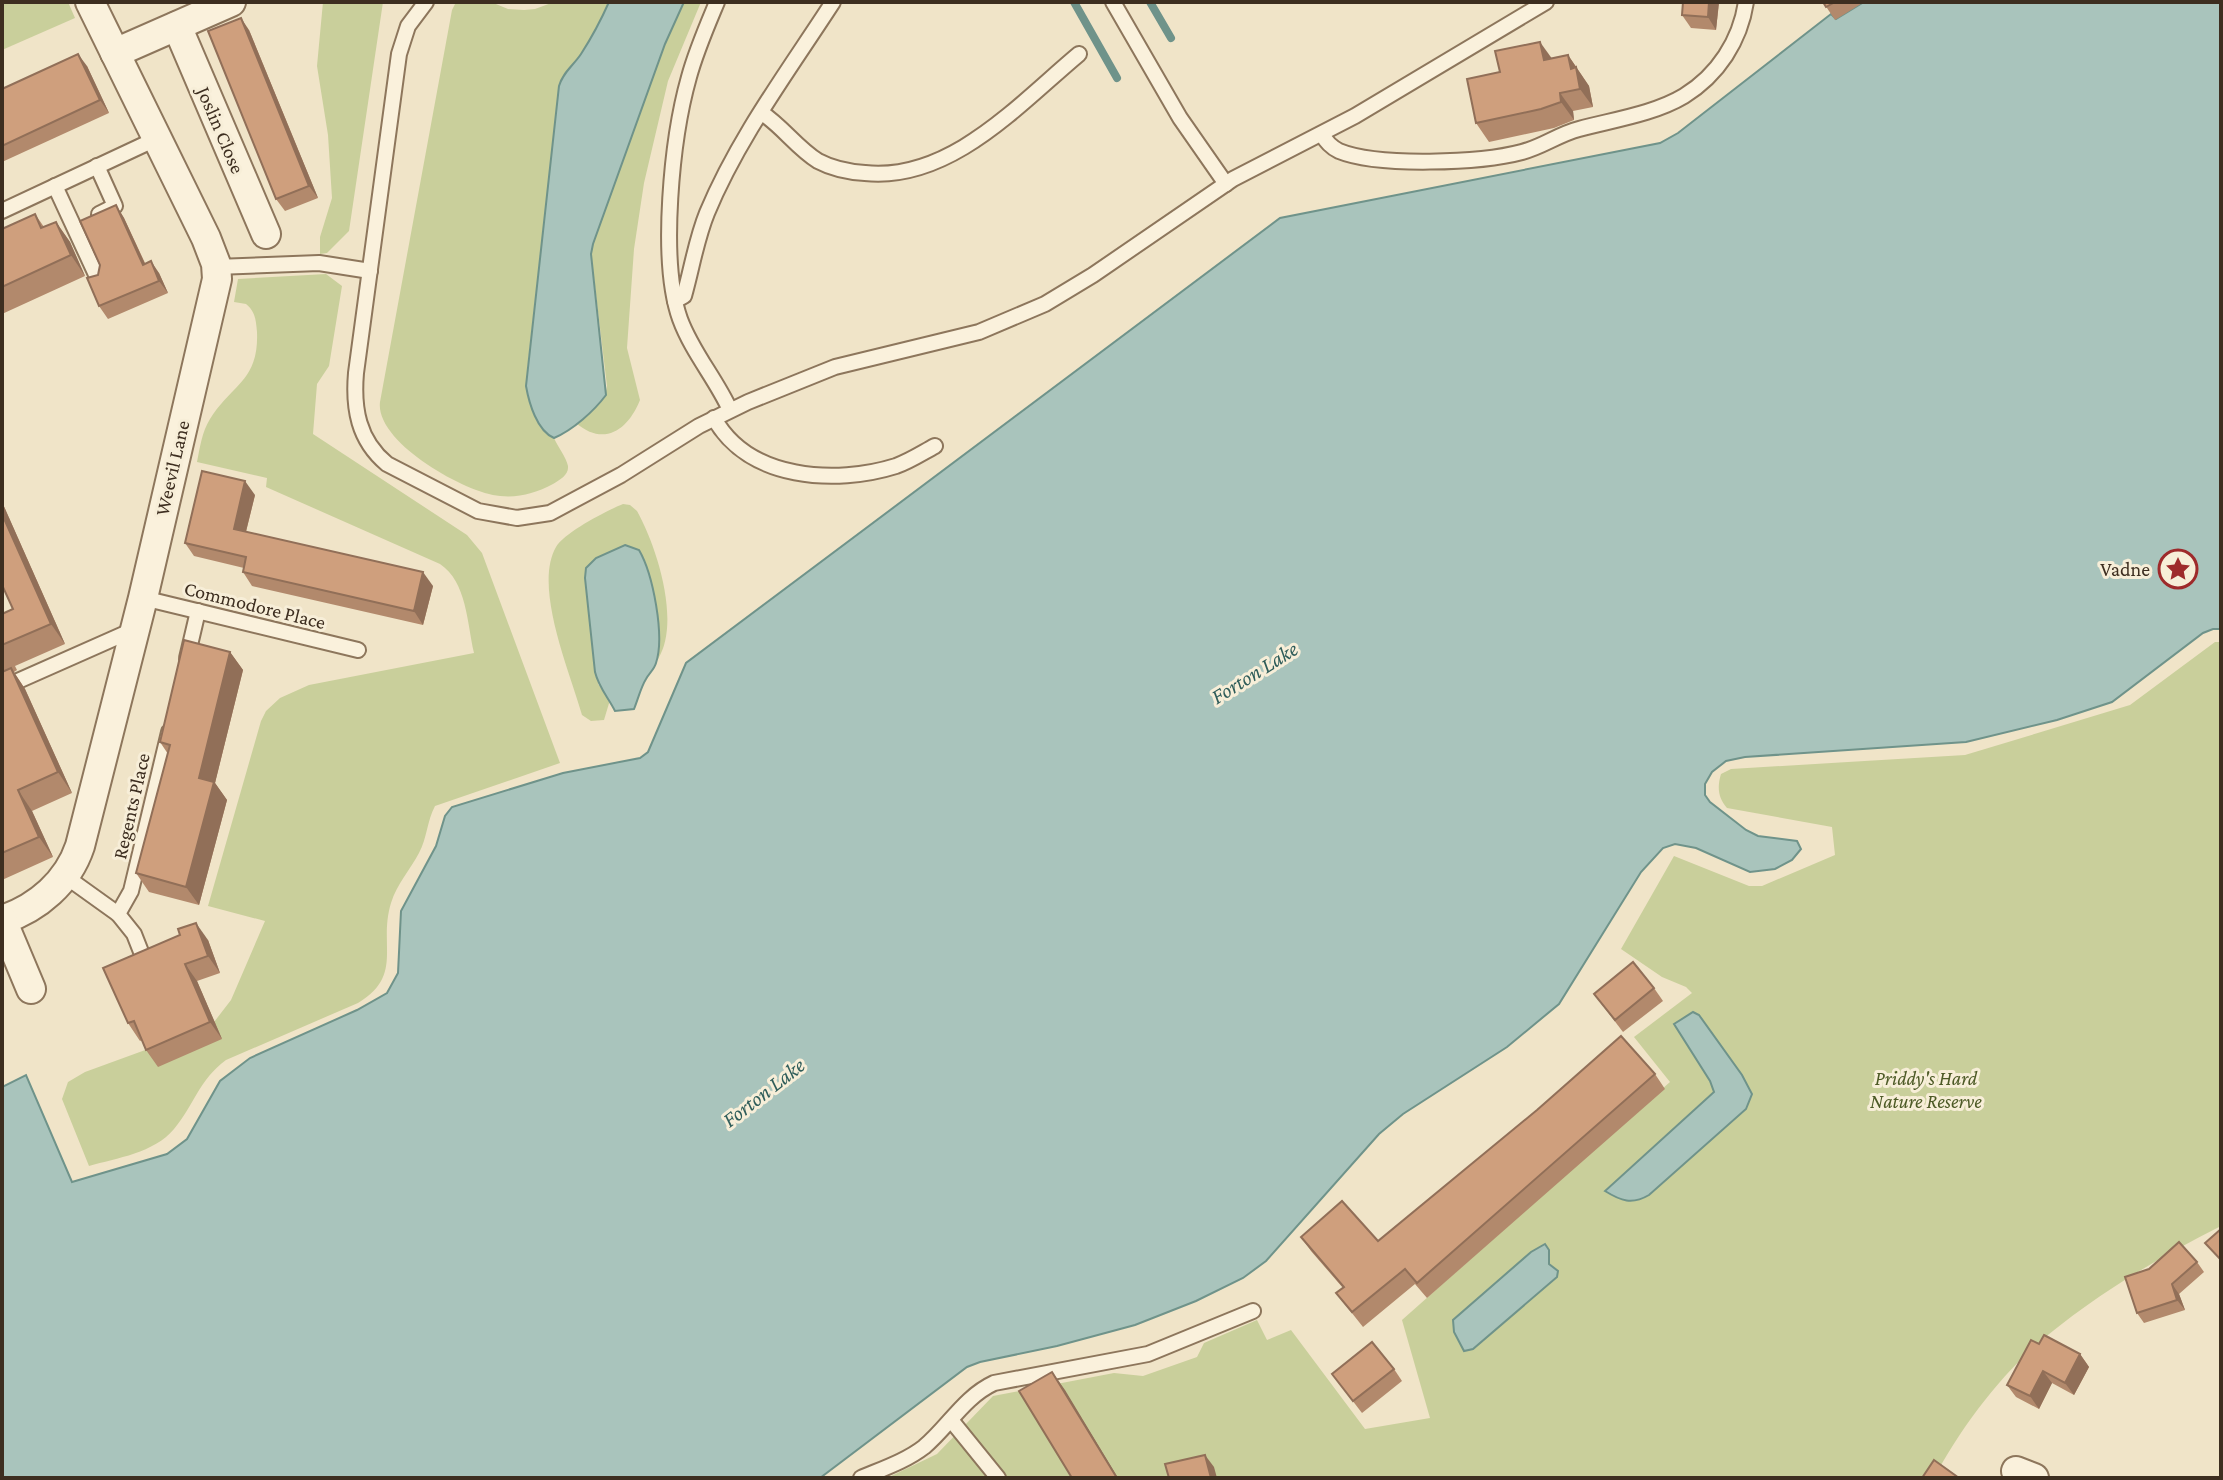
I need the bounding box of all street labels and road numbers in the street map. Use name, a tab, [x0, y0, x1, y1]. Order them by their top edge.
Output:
street label: Joslin Close	[191, 81, 249, 177]
street label: Weevil Lane	[150, 418, 194, 518]
street label: Commodore Place	[182, 577, 328, 633]
street label: Regents Place	[108, 751, 155, 861]

